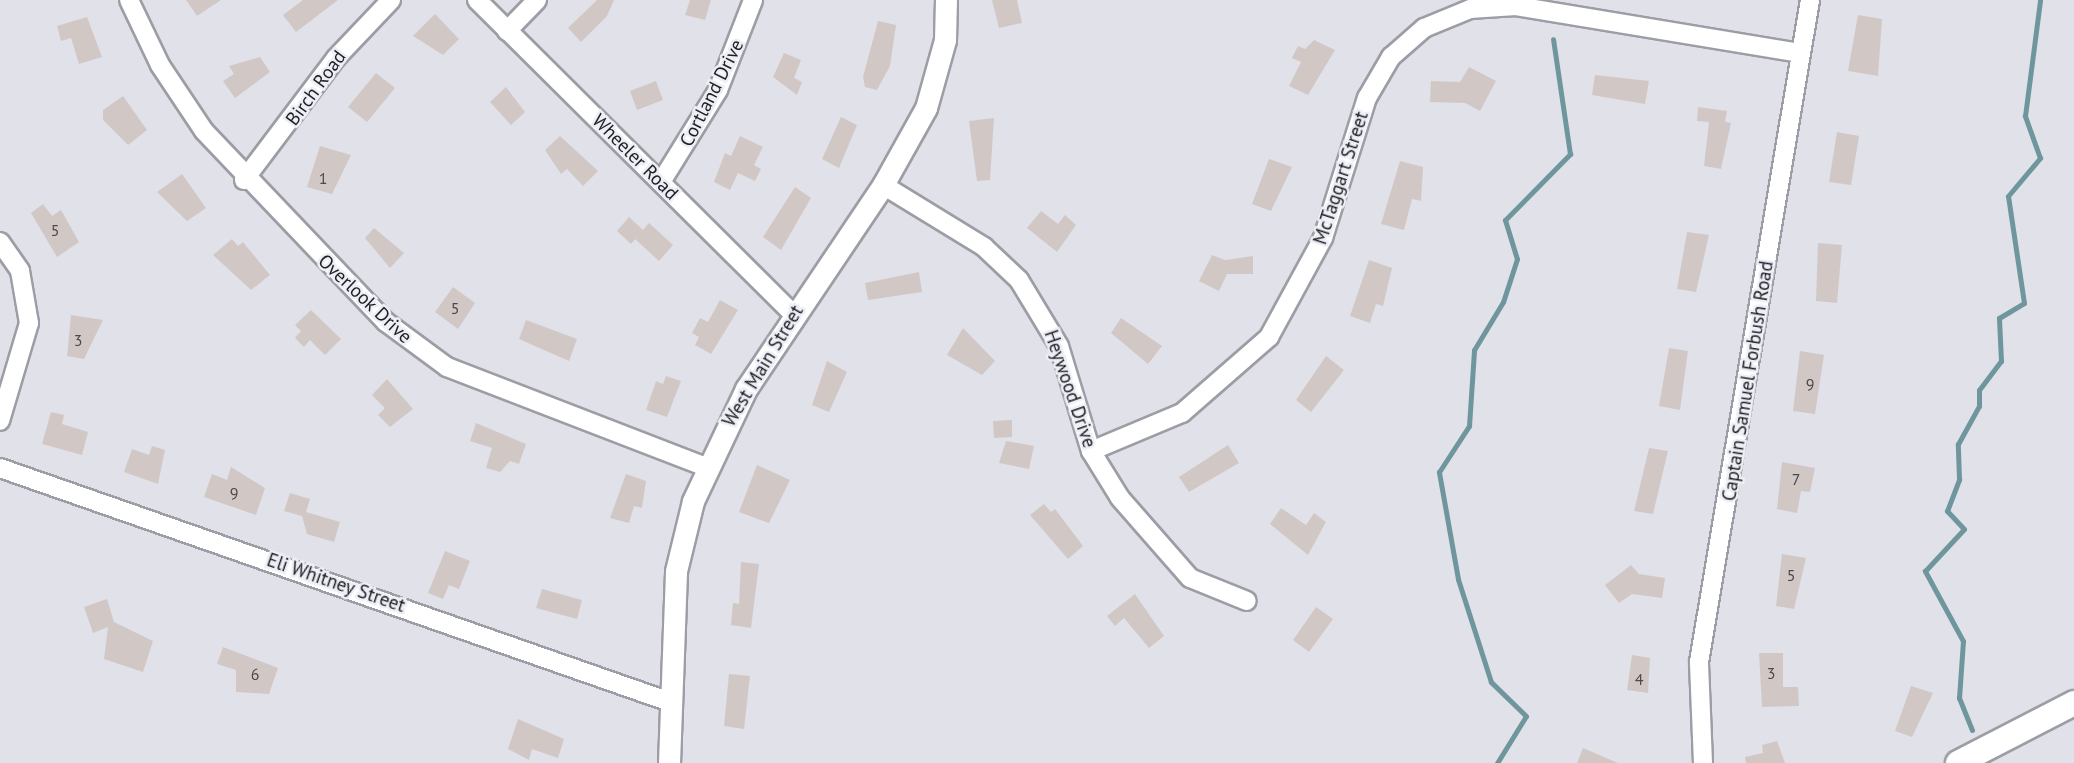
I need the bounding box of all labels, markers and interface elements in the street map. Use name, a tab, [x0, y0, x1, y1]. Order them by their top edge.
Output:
street label: Cortland Drive	[675, 36, 749, 150]
street label: Birch Road	[281, 46, 351, 130]
street label: Wheeler Road	[587, 109, 683, 205]
street label: McTaggart Street	[1309, 109, 1373, 247]
house number: 1	[319, 168, 327, 188]
house number: 5	[51, 220, 59, 240]
street label: Overlook Drive	[313, 250, 417, 348]
street label: Captain Samuel Forbush Road	[1718, 259, 1778, 503]
house number: 5	[451, 298, 459, 318]
street label: West Main Street	[718, 301, 808, 431]
street label: Heywood Drive	[1039, 327, 1101, 451]
house number: 3	[74, 330, 82, 350]
house number: 9	[1806, 374, 1814, 394]
house number: 7	[1792, 469, 1800, 489]
house number: 9	[230, 483, 238, 503]
street label: Eli Whitney Street	[263, 549, 409, 617]
house number: 5	[1787, 565, 1795, 585]
house number: 3	[1767, 663, 1775, 683]
house number: 6	[251, 664, 259, 684]
house number: 4	[1635, 669, 1643, 689]

